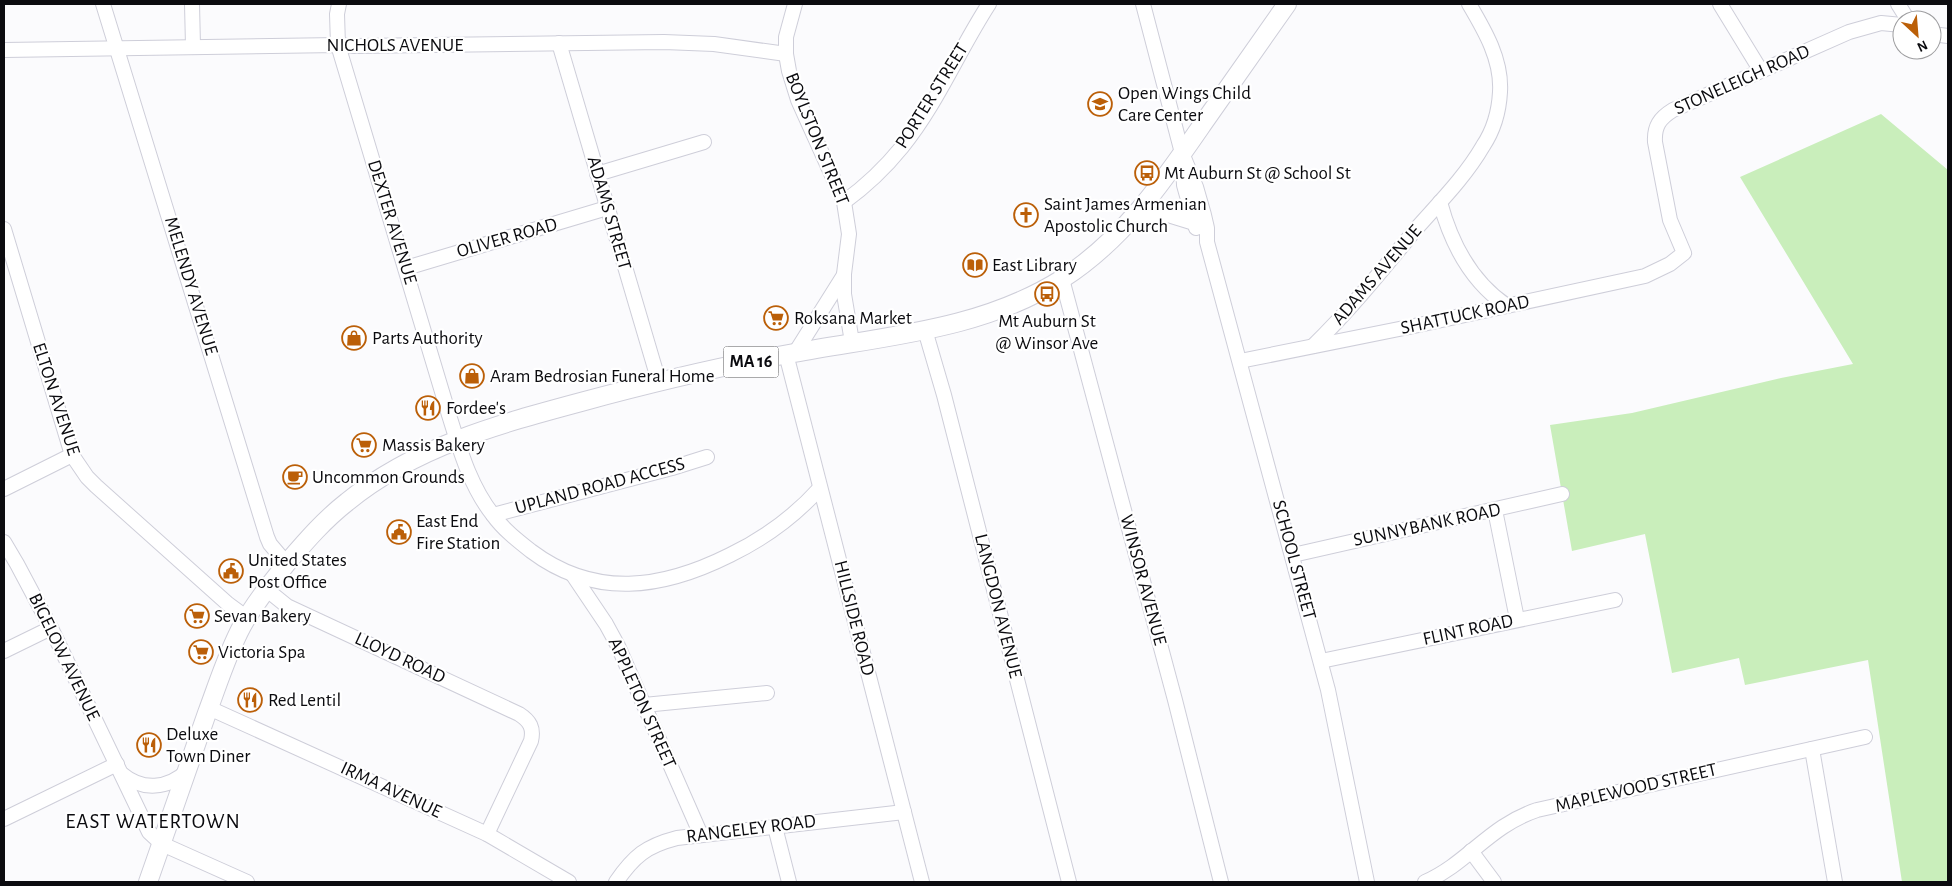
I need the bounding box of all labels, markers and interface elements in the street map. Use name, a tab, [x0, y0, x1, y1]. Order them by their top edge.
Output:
north arrow	[1892, 10, 1942, 60]
street label: NICHOLS AVENUE	[327, 36, 463, 55]
text: N	[1915, 37, 1930, 54]
street label: PORTER STREET	[892, 40, 972, 152]
street label: STONELEIGH ROAD	[1671, 42, 1813, 118]
street label: BOYLSTON STREET	[782, 70, 852, 208]
place label: Open Wings Child Care Center	[1118, 84, 1251, 125]
school or university icon: Open Wings Child Care Center	[1087, 91, 1113, 117]
street label: ADAMS STREET	[584, 154, 634, 272]
street label: DEXTER AVENUE	[364, 157, 420, 287]
bus stop icon: Mt Auburn St @ School St	[1134, 160, 1160, 186]
place label: Mt Auburn St @ School St	[1164, 164, 1351, 183]
place label: Saint James Armenian Apostolic Church	[1044, 195, 1207, 236]
church icon: Saint James Armenian Apostolic Church	[1013, 202, 1039, 228]
street label: MELENDY AVENUE	[161, 215, 221, 357]
street label: OLIVER ROAD	[455, 215, 559, 261]
street label: ADAMS AVENUE	[1329, 221, 1425, 329]
library icon: East Library	[962, 252, 988, 278]
place label: East Library	[992, 256, 1077, 275]
bus stop icon: Mt Auburn St @ Winsor Ave	[1034, 281, 1060, 307]
street label: SHATTUCK ROAD	[1399, 292, 1531, 338]
supermarket icon: Roksana Market	[763, 305, 789, 331]
place label: Roksana Market	[794, 309, 912, 328]
place label: Mt Auburn St @ Winsor Ave	[996, 312, 1098, 353]
shop icon: Parts Authority	[341, 325, 367, 351]
place label: Parts Authority	[372, 329, 483, 348]
street label: ELTON AVENUE	[29, 340, 83, 458]
road number: MA 16	[724, 347, 778, 378]
shop icon: Aram Bedrosian Funeral Home	[459, 363, 485, 389]
place label: Aram Bedrosian Funeral Home	[490, 367, 715, 386]
restaurant icon: Fordee's	[415, 395, 441, 421]
place label: Fordee's	[446, 399, 506, 418]
supermarket icon: Massis Bakery	[351, 432, 377, 458]
place label: Massis Bakery	[382, 436, 485, 455]
street label: UPLAND ROAD ACCESS	[513, 454, 687, 518]
cafe icon: Uncommon Grounds	[282, 464, 308, 490]
place label: Uncommon Grounds	[312, 468, 465, 487]
street label: SCHOOL STREET	[1269, 498, 1319, 622]
street label: SUNNYBANK ROAD	[1352, 500, 1502, 550]
place label: East End Fire Station	[416, 512, 500, 553]
street label: WINSOR AVENUE	[1116, 513, 1170, 647]
public building icon: East End Fire Station	[386, 519, 412, 545]
street label: LANGDON AVENUE	[971, 532, 1025, 680]
place label: United States Post Office	[248, 551, 347, 592]
public building icon: United States Post Office	[218, 558, 244, 584]
street label: HILLSIDE ROAD	[831, 558, 877, 678]
street label: BIGELOW AVENUE	[25, 590, 103, 724]
supermarket icon: Sevan Bakery	[184, 603, 210, 629]
place label: Sevan Bakery	[214, 607, 311, 626]
street label: FLINT ROAD	[1421, 611, 1515, 649]
street label: LLOYD ROAD	[352, 629, 448, 687]
street label: APPLETON STREET	[605, 635, 679, 771]
supermarket icon: Victoria Spa	[188, 639, 214, 665]
place label: Victoria Spa	[218, 643, 306, 662]
restaurant icon: Red Lentil	[237, 687, 263, 713]
place label: Red Lentil	[268, 691, 341, 710]
place label: Deluxe Town Diner	[166, 725, 250, 766]
restaurant icon: Deluxe Town Diner	[136, 732, 162, 758]
street label: IRMA AVENUE	[337, 758, 445, 822]
street label: MAPLEWOOD STREET	[1553, 760, 1719, 816]
district label: EAST WATERTOWN	[65, 811, 241, 832]
street label: RANGELEY ROAD	[685, 812, 817, 846]

